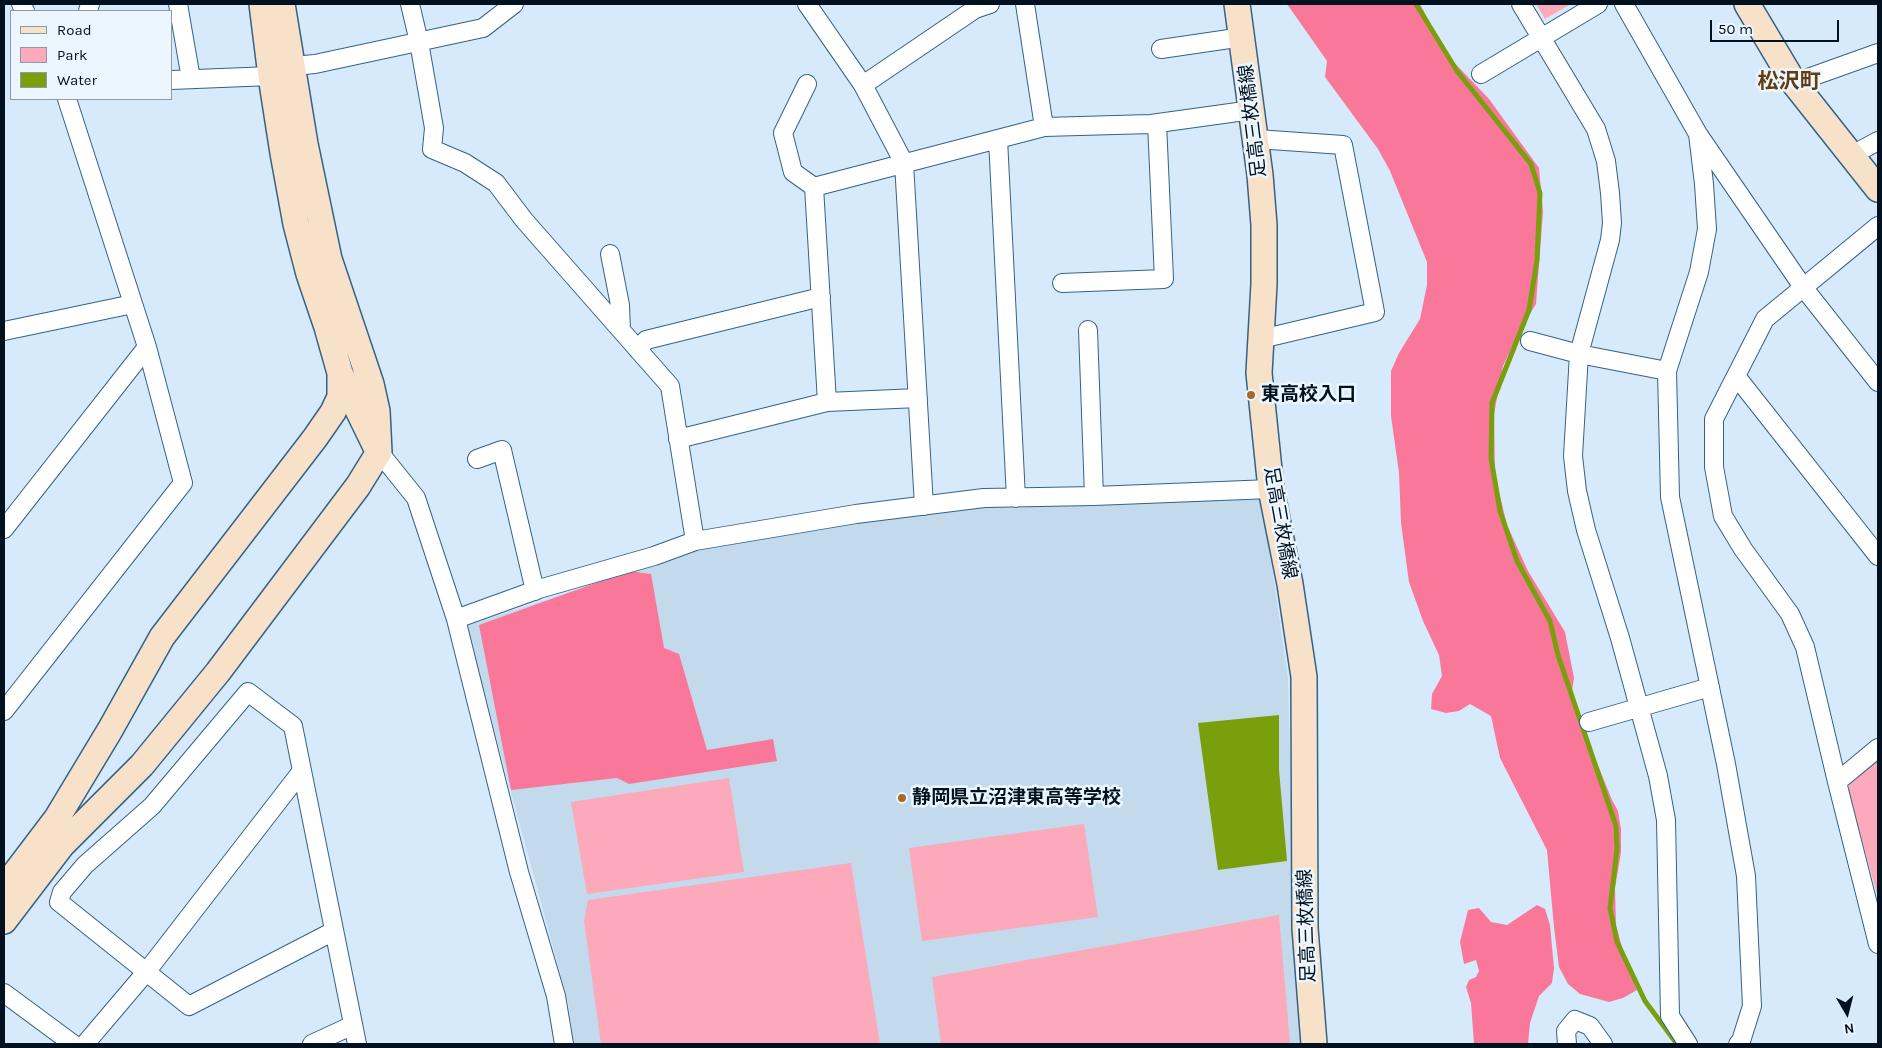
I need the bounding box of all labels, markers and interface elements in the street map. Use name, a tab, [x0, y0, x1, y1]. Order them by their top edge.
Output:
legend	[10, 10, 172, 100]
scale bar	[1712, 10, 1841, 42]
text: 50 m	[1718, 20, 1753, 38]
text: Road	[57, 21, 92, 39]
text: Park	[57, 46, 87, 64]
street label: 足高三枚橋線	[1235, 63, 1271, 179]
district label: 松沢町	[1758, 69, 1820, 95]
text: Water	[57, 71, 97, 89]
place label: 東高校入口	[1261, 384, 1356, 406]
marker: 東高校入口	[1245, 389, 1257, 401]
street label: 足高三枚橋線	[1259, 465, 1301, 581]
place label: 静岡県立沼津東高等学校	[912, 787, 1121, 809]
marker: 静岡県立沼津東高等学校	[896, 792, 908, 804]
street label: 足高三枚橋線	[1294, 869, 1320, 983]
north arrow	[1822, 988, 1872, 1038]
text: N	[1843, 1019, 1855, 1037]

